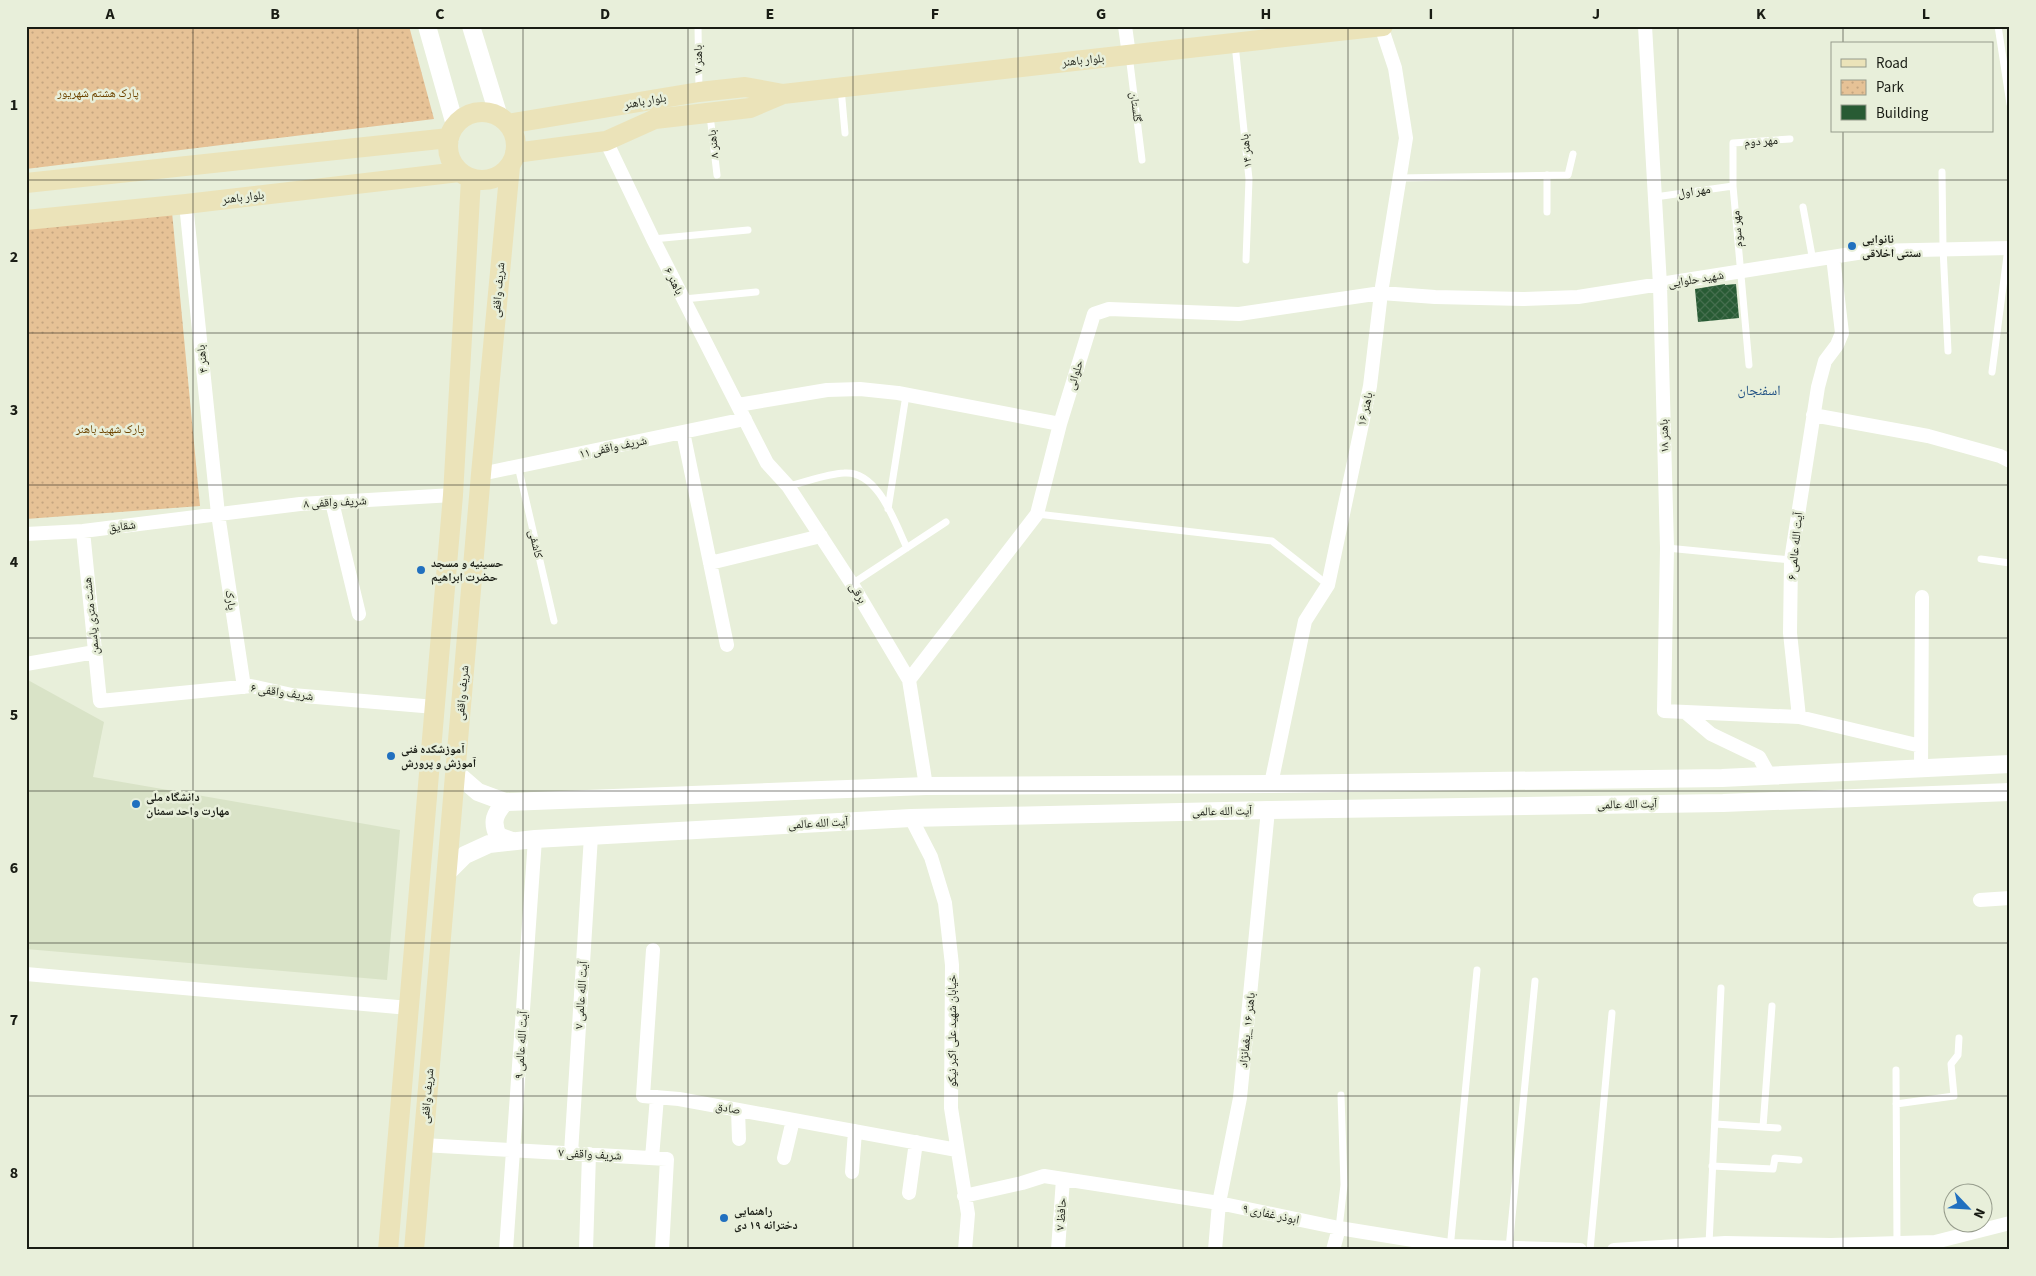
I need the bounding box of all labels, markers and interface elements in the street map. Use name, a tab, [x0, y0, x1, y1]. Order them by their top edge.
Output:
text: A	[104, 3, 115, 25]
text: B	[270, 3, 280, 25]
text: C	[435, 3, 445, 25]
text: D	[600, 3, 610, 25]
text: E	[766, 3, 774, 25]
text: F	[931, 3, 939, 25]
text: G	[1096, 3, 1106, 25]
text: H	[1261, 3, 1271, 25]
text: I	[1429, 3, 1433, 25]
text: J	[1592, 3, 1600, 25]
text: K	[1756, 3, 1766, 25]
text: L	[1922, 3, 1930, 25]
legend	[1831, 42, 1994, 132]
street label: باهنر ۷	[690, 45, 707, 73]
street label: بلوار باهنر	[1060, 50, 1105, 71]
text: Road	[1876, 53, 1908, 74]
text: Park	[1876, 77, 1905, 98]
park label: پارک هشتم شهریور	[56, 85, 139, 102]
street label: بلوار باهنر	[622, 89, 668, 114]
street label: گلستان	[1125, 91, 1146, 123]
text: 1	[10, 94, 18, 116]
text: Building	[1876, 103, 1929, 124]
street label: باهنر ۸	[704, 129, 723, 159]
street label: مهر دوم	[1744, 132, 1778, 151]
street label: باهنر ۱۴	[1236, 133, 1257, 169]
street label: مهر اول	[1677, 181, 1712, 202]
street label: بلوار باهنر	[220, 186, 265, 209]
street label: مهر سوم	[1727, 210, 1748, 248]
place label: نانوایی سنتی اخلاقی	[1862, 231, 1921, 262]
marker: نانوایی سنتی اخلاقی	[1846, 240, 1858, 252]
text: 2	[10, 246, 18, 268]
street label: شریف واقفی	[488, 262, 509, 318]
street label: باهنر ۶	[659, 265, 688, 298]
street label: شهید حلوایی	[1667, 267, 1725, 292]
street label: باهنر ۴	[193, 344, 212, 374]
street label: حلوائی	[1063, 358, 1088, 392]
district label: اسفنجان	[1737, 381, 1781, 401]
street label: باهنر ۱۶	[1353, 391, 1378, 428]
text: 3	[10, 399, 18, 421]
street label: باهنر ۱۸	[1655, 419, 1674, 453]
park label: پارک شهید باهنر	[75, 421, 145, 438]
street label: شریف واقفی ۱۱	[578, 432, 649, 463]
street label: شریف واقفی ۸	[303, 492, 367, 513]
street label: آیت الله عالمی ۶	[1783, 510, 1808, 581]
street label: شقایق	[107, 516, 137, 537]
street label: کاشفی	[524, 528, 547, 560]
text: 4	[10, 551, 19, 573]
place label: حسینیه و مسجد حضرت ابراهیم	[431, 555, 504, 586]
marker: حسینیه و مسجد حضرت ابراهیم	[415, 564, 427, 576]
street label: هشت متری یاسمن	[79, 576, 104, 655]
street label: برقی	[845, 580, 870, 607]
street label: پارک	[221, 589, 240, 612]
street label: شریف واقفی	[452, 665, 473, 721]
street label: شریف واقفی ۶	[249, 680, 315, 705]
text: 5	[10, 704, 18, 726]
place label: آموزشکده فنی آموزش و پرورش	[401, 741, 477, 772]
marker: آموزشکده فنی آموزش و پرورش	[385, 750, 397, 762]
place label: دانشگاه ملی مهارت واحد سمنان	[146, 789, 230, 820]
street label: آیت الله عالمی	[1597, 795, 1658, 814]
marker: دانشگاه ملی مهارت واحد سمنان	[130, 798, 142, 810]
street label: آیت الله عالمی	[1192, 802, 1253, 821]
street label: آیت الله عالمی	[788, 813, 849, 834]
text: 6	[10, 857, 18, 879]
street label: آیت الله عالمی ۷	[571, 960, 592, 1030]
street label: خیابان شهید علی اکبر نیکو	[944, 974, 961, 1087]
street label: باهنر ۱۶ _یغمانژاد	[1235, 992, 1260, 1068]
text: 7	[10, 1009, 18, 1031]
street label: آیت الله عالمی ۹	[511, 1010, 532, 1080]
street label: شریف واقفی	[417, 1068, 438, 1124]
street label: صادق	[714, 1098, 742, 1119]
street label: شریف واقفی ۷	[558, 1144, 622, 1165]
text: 8	[10, 1162, 18, 1184]
north arrow	[1944, 1184, 1994, 1234]
street label: حافظ ۷	[1052, 1197, 1071, 1231]
street label: ابوذر غفاری ۹	[1241, 1200, 1301, 1229]
place label: راهنمایی دخترانه ۱۹ دی	[734, 1203, 798, 1234]
text: N	[1968, 1205, 1990, 1222]
marker: راهنمایی دخترانه ۱۹ دی	[718, 1212, 730, 1224]

